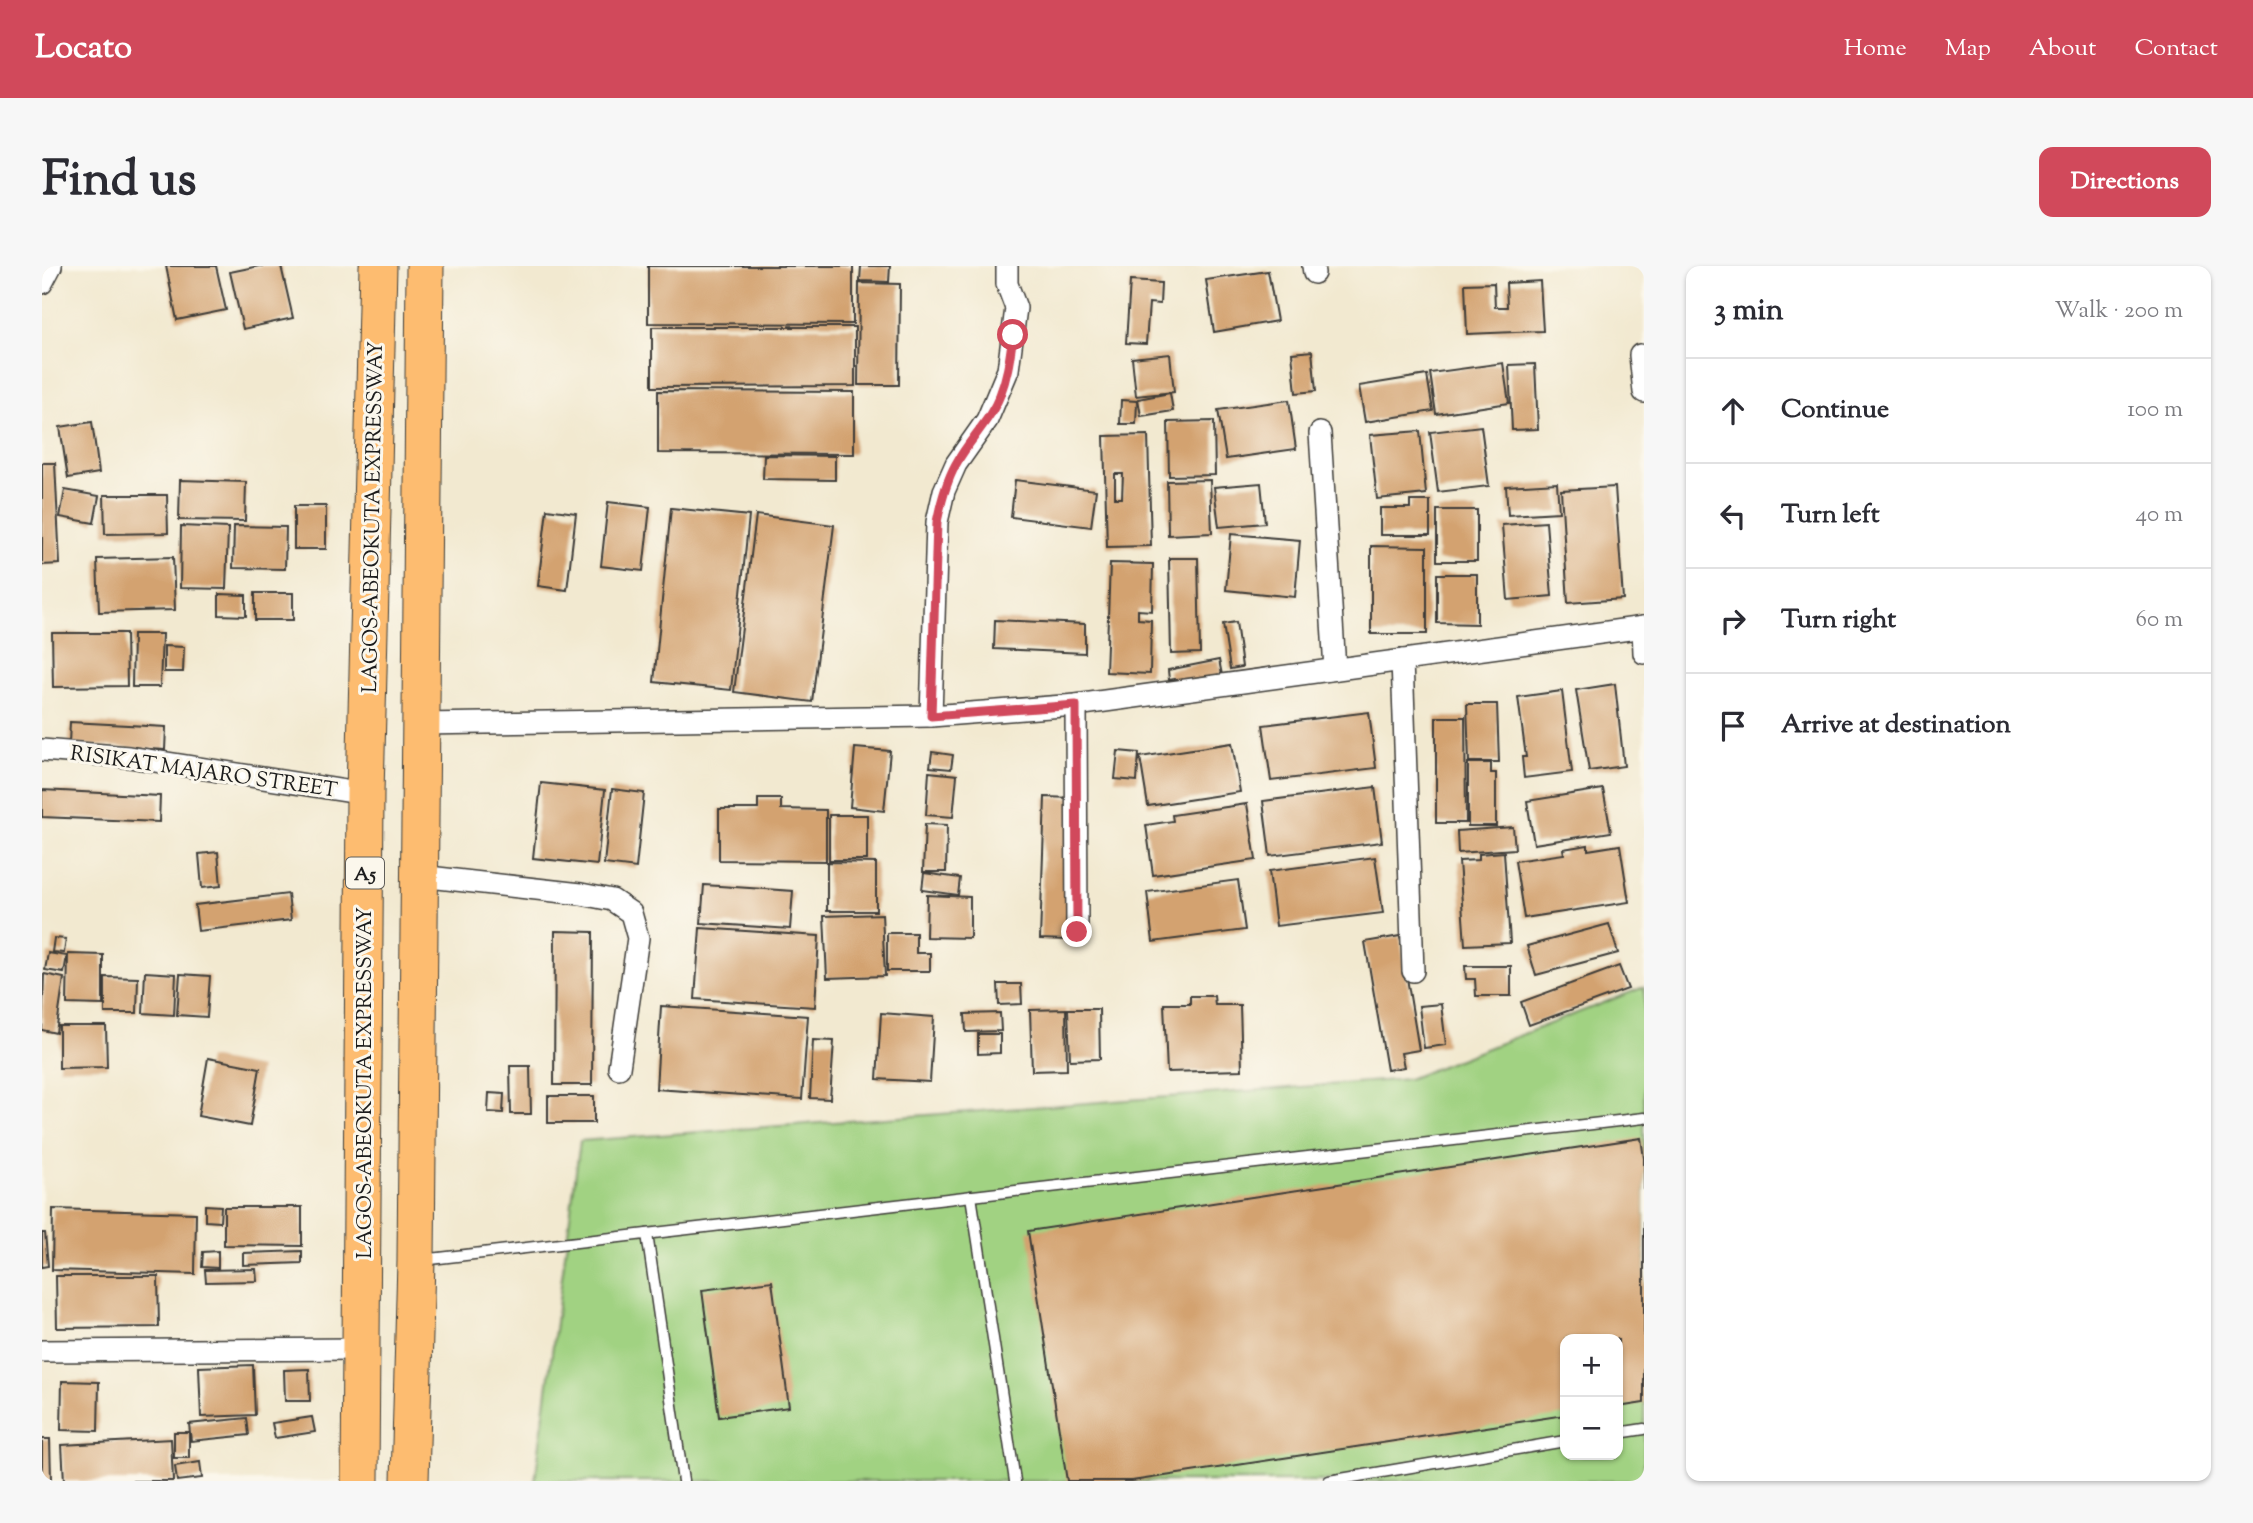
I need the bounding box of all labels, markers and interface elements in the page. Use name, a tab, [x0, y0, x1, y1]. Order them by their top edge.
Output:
text: Locato	[35, 25, 132, 73]
text: Home	[1844, 32, 1907, 66]
text: Map	[1945, 32, 1991, 66]
text: About	[2029, 32, 2096, 66]
text: Contact	[2134, 32, 2218, 66]
text: Find us	[42, 147, 196, 217]
button: Directions	[2039, 147, 2211, 217]
text: 3 min	[1714, 290, 1784, 333]
text: Walk · 200 m	[2054, 295, 2183, 328]
route start	[997, 319, 1028, 350]
street label: LAGOS-ABEOKUTA EXPRESSWAY	[356, 341, 392, 693]
icon: ahead	[1714, 392, 1752, 430]
text: Continue	[1781, 392, 1889, 429]
text: 100 m	[2127, 394, 2183, 427]
icon: left	[1714, 497, 1752, 535]
text: Turn left	[1781, 497, 1880, 534]
text: 40 m	[2136, 499, 2183, 532]
icon: right	[1714, 602, 1752, 640]
text: Turn right	[1781, 602, 1896, 639]
text: 60 m	[2135, 604, 2183, 637]
icon: arrive	[1714, 707, 1752, 745]
text: Arrive at destination	[1781, 707, 2011, 744]
street label: RISIKAT MAJARO STREET	[68, 739, 339, 807]
road number: A5	[346, 858, 384, 888]
street label: LAGOS-ABEOKUTA EXPRESSWAY	[351, 907, 381, 1259]
route end	[1061, 916, 1092, 947]
map controls	[1560, 1334, 1623, 1460]
button: +	[1560, 1334, 1623, 1397]
button: −	[1560, 1397, 1623, 1460]

